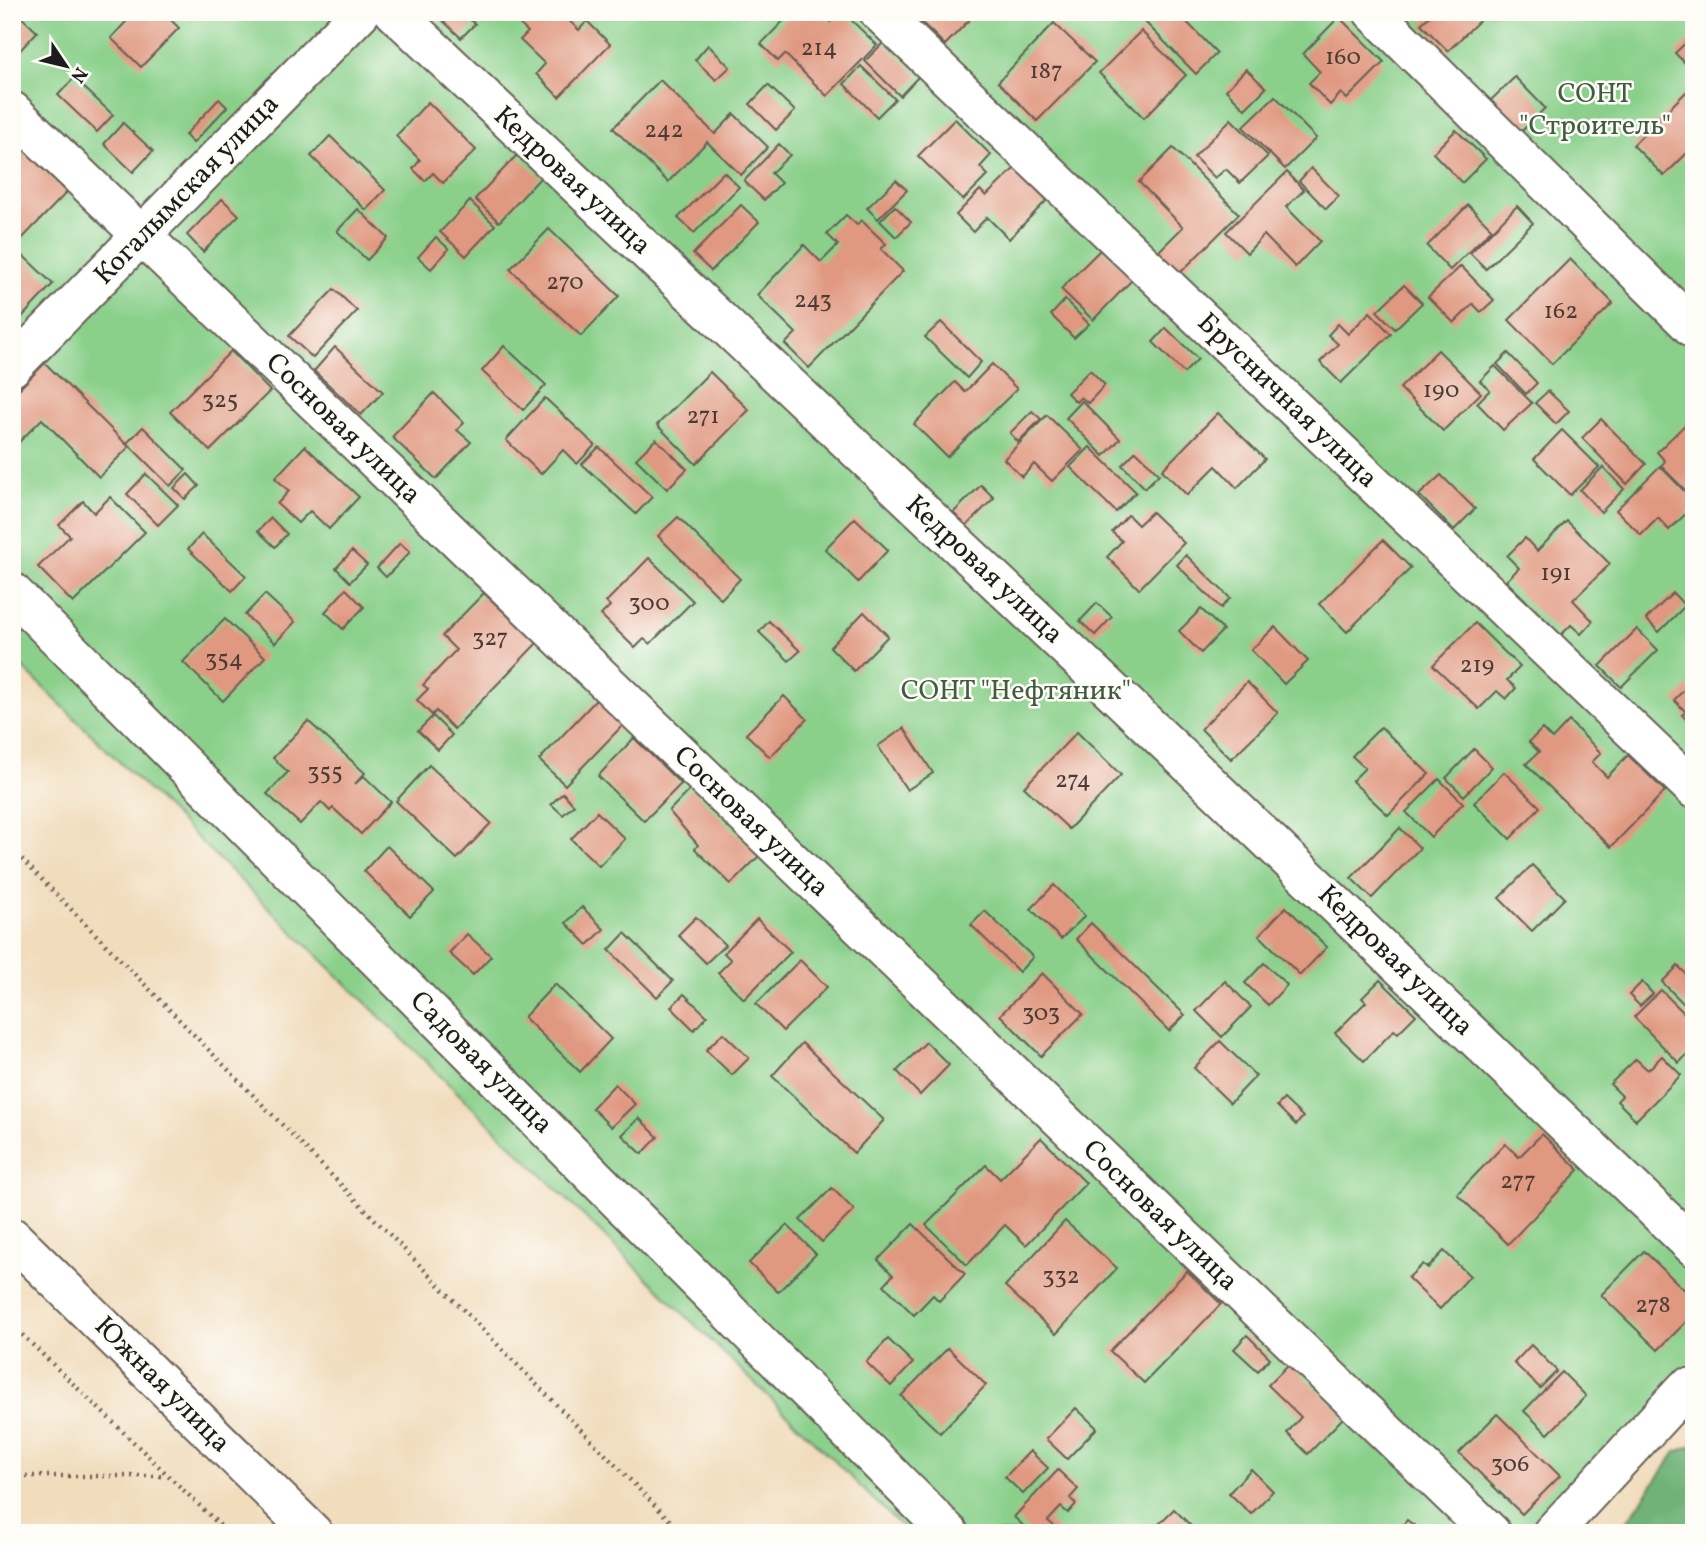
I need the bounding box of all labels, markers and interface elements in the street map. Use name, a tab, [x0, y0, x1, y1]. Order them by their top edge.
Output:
north arrow	[32, 32, 102, 102]
house number: 214	[801, 32, 837, 66]
house number: 160	[1325, 41, 1361, 75]
house number: 187	[1029, 55, 1063, 89]
text: N	[64, 61, 93, 88]
park label: СОНТ "Строитель"	[1519, 75, 1671, 146]
street label: Когалымская улица	[85, 86, 289, 294]
street label: Кедровая улица	[484, 97, 660, 265]
house number: 242	[644, 114, 684, 148]
house number: 270	[546, 266, 584, 300]
house number: 243	[794, 284, 832, 318]
house number: 162	[1544, 295, 1578, 329]
street label: Брусничная улица	[1188, 304, 1386, 498]
street label: Сосновая улица	[256, 344, 430, 514]
house number: 190	[1423, 374, 1459, 408]
house number: 325	[202, 384, 238, 418]
house number: 271	[686, 400, 720, 434]
street label: Кедровая улица	[896, 486, 1072, 654]
house number: 191	[1540, 557, 1572, 591]
house number: 300	[628, 587, 670, 621]
house number: 327	[472, 622, 508, 656]
house number: 354	[205, 643, 243, 677]
house number: 219	[1460, 649, 1494, 683]
park label: СОНТ "Нефтяник"	[901, 672, 1131, 711]
street label: Сосновая улица	[664, 737, 838, 907]
house number: 355	[307, 756, 343, 790]
house number: 274	[1055, 764, 1091, 798]
street label: Кедровая улица	[1308, 876, 1482, 1046]
street label: Садовая улица	[401, 983, 561, 1143]
house number: 303	[1022, 997, 1060, 1031]
street label: Сосновая улица	[1073, 1131, 1247, 1301]
house number: 277	[1500, 1165, 1536, 1199]
house number: 332	[1042, 1260, 1080, 1294]
house number: 278	[1635, 1289, 1671, 1323]
street label: Южная улица	[85, 1308, 239, 1462]
house number: 306	[1491, 1448, 1529, 1482]

